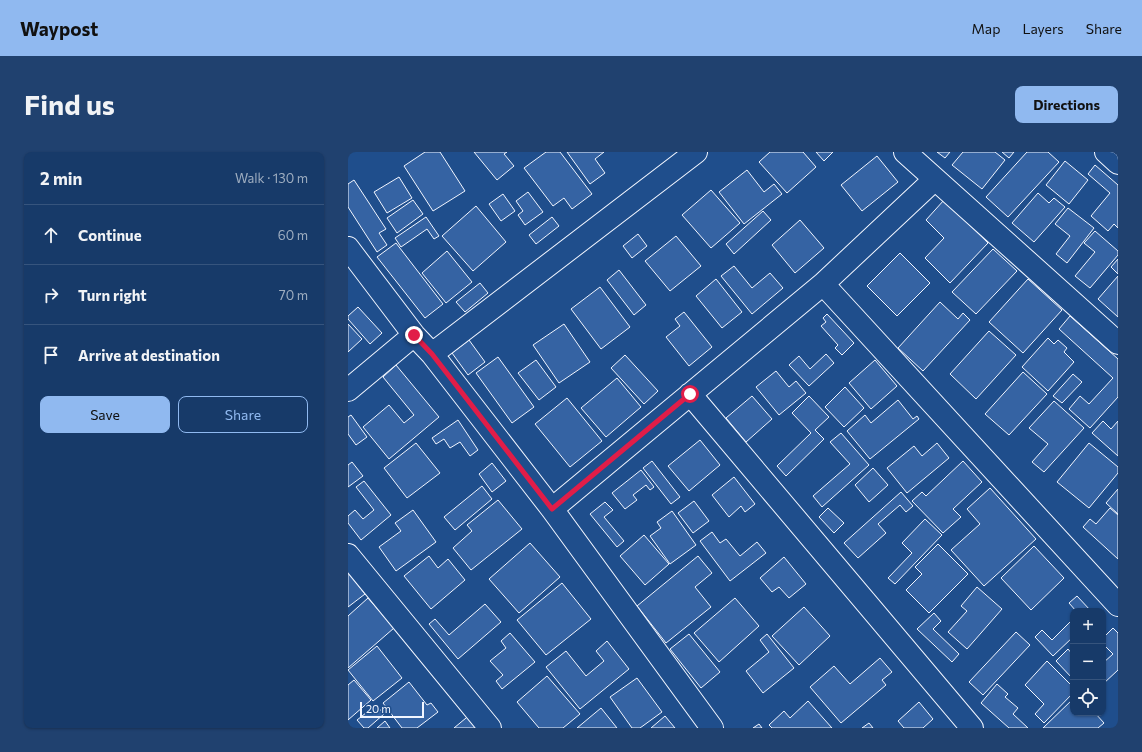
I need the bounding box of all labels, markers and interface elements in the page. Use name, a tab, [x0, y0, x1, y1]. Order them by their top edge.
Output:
text: Waypost	[20, 17, 98, 40]
text: Map	[972, 20, 1000, 37]
text: Layers	[1022, 20, 1064, 37]
text: Share	[1086, 20, 1122, 37]
button: Directions	[1015, 86, 1118, 123]
text: Find us	[24, 87, 115, 121]
text: 2 min	[40, 168, 82, 189]
text: Walk · 130 m	[235, 170, 308, 186]
icon: ahead	[40, 224, 62, 246]
text: Continue	[78, 226, 142, 244]
text: 60 m	[278, 227, 308, 243]
icon: right	[40, 284, 62, 306]
text: Turn right	[78, 286, 147, 304]
text: 70 m	[279, 287, 308, 303]
route end	[405, 326, 423, 344]
icon: arrive	[40, 344, 62, 366]
text: Arrive at destination	[78, 346, 220, 364]
route start	[681, 385, 699, 403]
button: Save	[40, 396, 170, 433]
button: Share	[178, 396, 308, 433]
map controls	[1070, 608, 1106, 716]
button: +	[1070, 608, 1106, 644]
button: −	[1070, 644, 1106, 680]
button: locate	[1070, 680, 1106, 716]
scale bar	[360, 700, 424, 719]
text: 20 m	[366, 702, 391, 715]

